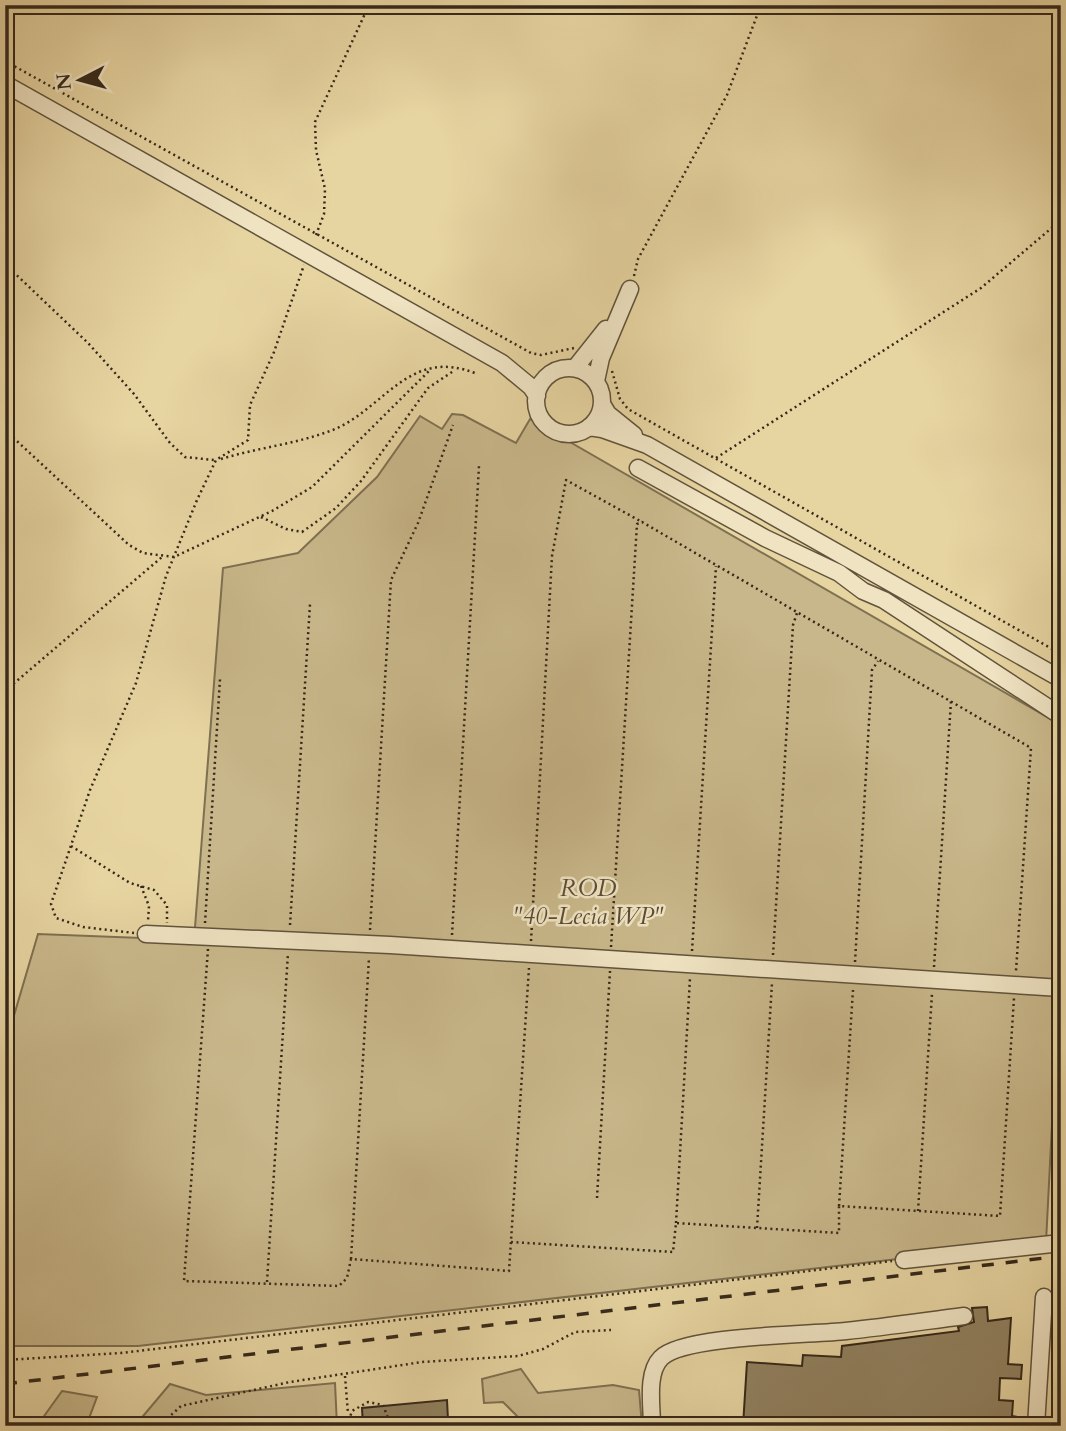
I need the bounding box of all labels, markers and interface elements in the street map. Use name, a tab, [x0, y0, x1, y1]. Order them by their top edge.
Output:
north arrow	[46, 46, 116, 116]
text: N	[50, 72, 78, 91]
park label: ROD "40-Lecia WP"	[513, 872, 664, 933]

